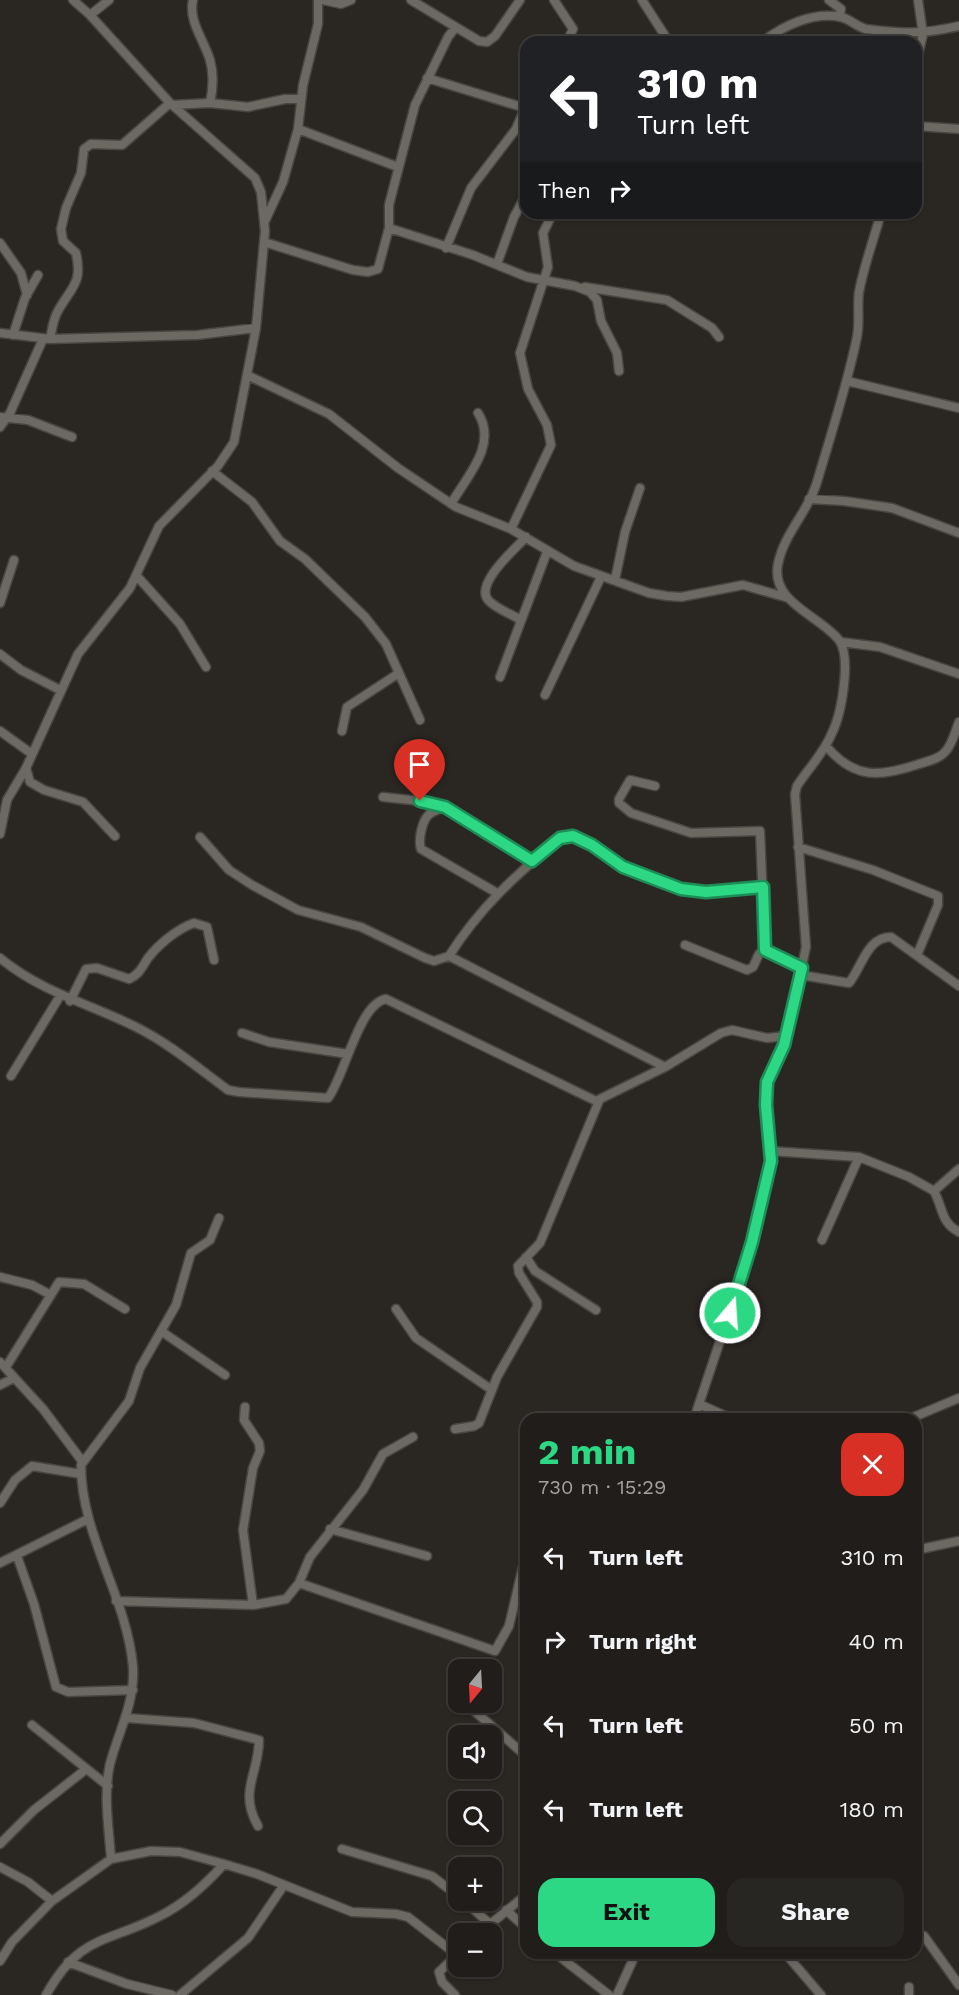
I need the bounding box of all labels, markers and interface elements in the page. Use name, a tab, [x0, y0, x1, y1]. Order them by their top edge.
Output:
text: 310 m	[637, 59, 759, 108]
icon: left	[538, 60, 616, 138]
text: Turn left	[637, 109, 749, 141]
icon: right	[603, 174, 636, 207]
text: Then	[538, 178, 591, 203]
pin	[394, 739, 445, 801]
icon: arrive	[403, 748, 436, 781]
position arrow	[698, 1281, 762, 1345]
text: 2 min	[538, 1431, 636, 1473]
button: close	[841, 1433, 904, 1496]
text: 730 m · 15:29	[538, 1475, 666, 1499]
icon: left	[538, 1541, 571, 1574]
text: Turn left	[589, 1545, 683, 1570]
text: 310 m	[840, 1545, 904, 1570]
icon: right	[538, 1625, 571, 1658]
text: Turn right	[589, 1629, 696, 1654]
text: 40 m	[848, 1629, 904, 1654]
north arrow	[448, 1659, 502, 1713]
map controls	[448, 1659, 502, 1977]
icon: left	[538, 1709, 571, 1742]
text: Turn left	[589, 1713, 683, 1738]
text: 50 m	[849, 1713, 904, 1738]
button: sound	[448, 1725, 502, 1779]
button: search	[448, 1791, 502, 1845]
icon: left	[538, 1793, 571, 1826]
text: Turn left	[589, 1797, 683, 1822]
text: 180 m	[840, 1797, 904, 1822]
button: +	[448, 1857, 502, 1911]
button: Exit	[538, 1878, 715, 1947]
button: Share	[727, 1878, 904, 1947]
button: −	[448, 1923, 502, 1977]

